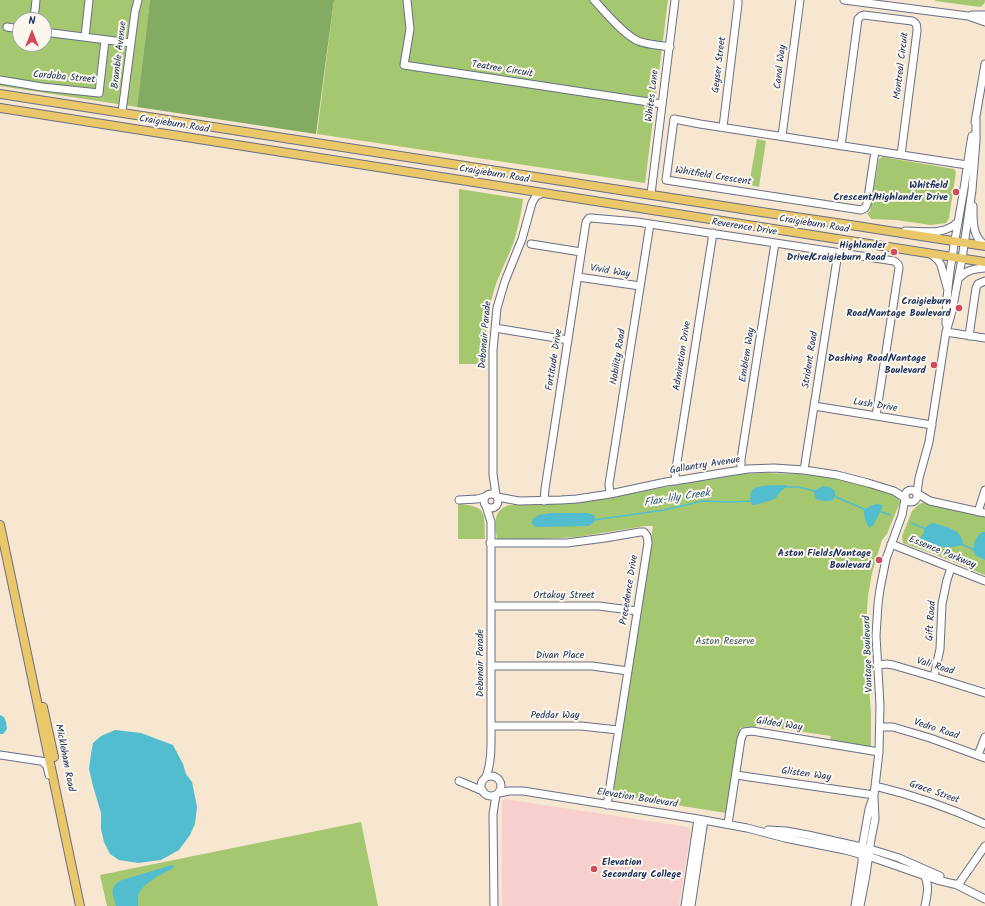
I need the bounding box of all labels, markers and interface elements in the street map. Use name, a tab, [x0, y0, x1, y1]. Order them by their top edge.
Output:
north arrow	[12, 12, 52, 52]
text: N	[29, 12, 35, 30]
street label: Bramble Avenue	[110, 21, 130, 89]
street label: Montreal Circuit	[892, 32, 912, 100]
street label: Geyser Street	[711, 36, 729, 94]
street label: Canal Way	[772, 44, 790, 90]
street label: Teatree Circuit	[470, 59, 534, 81]
street label: Cordoba Street	[32, 69, 96, 87]
street label: Whites Lane	[644, 69, 662, 123]
street label: Craigieburn Road	[138, 114, 210, 136]
street label: Craigieburn Road	[458, 164, 530, 186]
street label: Whitfield Crescent	[674, 165, 752, 189]
place label: Whitfield Crescent/Highlander Drive	[833, 180, 948, 204]
marker: Whitfield Crescent/Highlander Drive	[951, 187, 961, 197]
street label: Craigieburn Road	[778, 214, 850, 236]
street label: Reverence Drive	[710, 217, 778, 239]
place label: Highlander Drive/Craigieburn Road	[787, 240, 886, 264]
marker: Highlander Drive/Craigieburn Road	[889, 247, 899, 257]
street label: Vivid Way	[589, 263, 631, 281]
place label: Craigieburn Road/Vantage Boulevard	[846, 296, 951, 320]
street label: Debonair Parade	[477, 301, 495, 369]
marker: Craigieburn Road/Vantage Boulevard	[954, 303, 964, 313]
street label: Admiration Drive	[672, 320, 694, 392]
street label: Emblem Way	[738, 327, 758, 383]
street label: Fortitude Drive	[544, 328, 566, 392]
street label: Nobility Road	[609, 328, 629, 386]
street label: Strident Road	[801, 331, 821, 389]
place label: Dashing Road/Vantage Boulevard	[828, 353, 926, 376]
marker: Dashing Road/Vantage Boulevard	[929, 360, 939, 370]
street label: Lush Drive	[852, 397, 898, 415]
street label: Gallantry Avenue	[669, 455, 741, 477]
water label: Flax-lily Creek	[643, 487, 711, 511]
street label: Essence Parkway	[907, 534, 977, 572]
place label: Aston Fields/Vantage Boulevard	[778, 548, 871, 572]
street label: Precedence Drive	[619, 554, 641, 626]
marker: Aston Fields/Vantage Boulevard	[874, 555, 884, 565]
street label: Ortakoy Street	[533, 590, 595, 602]
street label: Gift Road	[925, 601, 939, 641]
street label: Vantage Boulevard	[862, 615, 876, 693]
street label: Debonair Parade	[475, 629, 487, 697]
park label: Aston Reserve	[695, 636, 755, 648]
street label: Divan Place	[536, 650, 584, 662]
street label: Vali Road	[915, 656, 955, 678]
street label: Peddar Way	[530, 710, 580, 722]
street label: Gilded Way	[755, 715, 803, 735]
street label: Vedro Road	[912, 717, 960, 743]
street label: Mickleham Road	[52, 723, 76, 793]
street label: Glisten Way	[780, 766, 832, 784]
street label: Grace Street	[907, 779, 961, 807]
street label: Elevation Boulevard	[596, 787, 678, 811]
place label: Elevation Secondary College	[602, 857, 681, 880]
marker: Elevation Secondary College	[589, 864, 599, 874]

